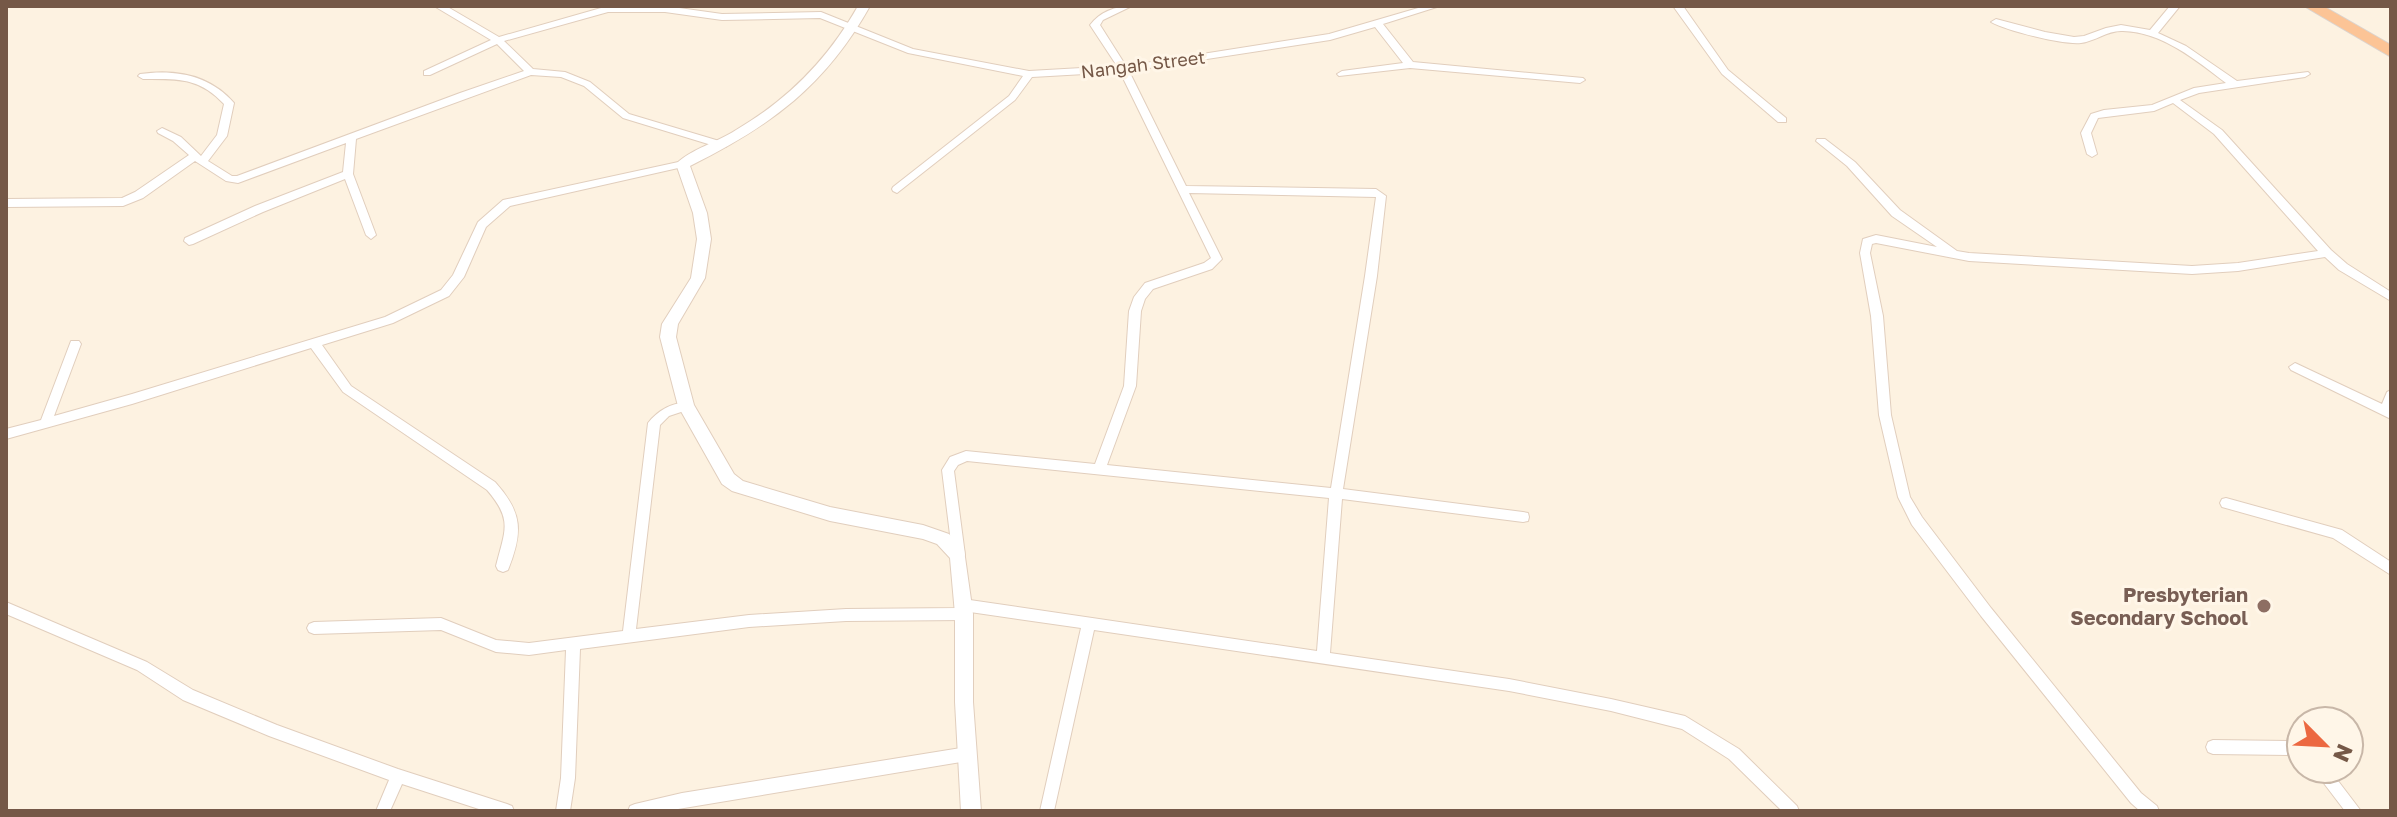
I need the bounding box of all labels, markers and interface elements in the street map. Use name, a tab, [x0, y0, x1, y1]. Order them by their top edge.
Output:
street label: Nangah Street	[1080, 45, 1206, 83]
place label: Presbyterian Secondary School	[2070, 582, 2248, 629]
marker: Presbyterian Secondary School	[2255, 597, 2273, 615]
north arrow	[2285, 705, 2365, 785]
text: N	[2328, 740, 2359, 766]

